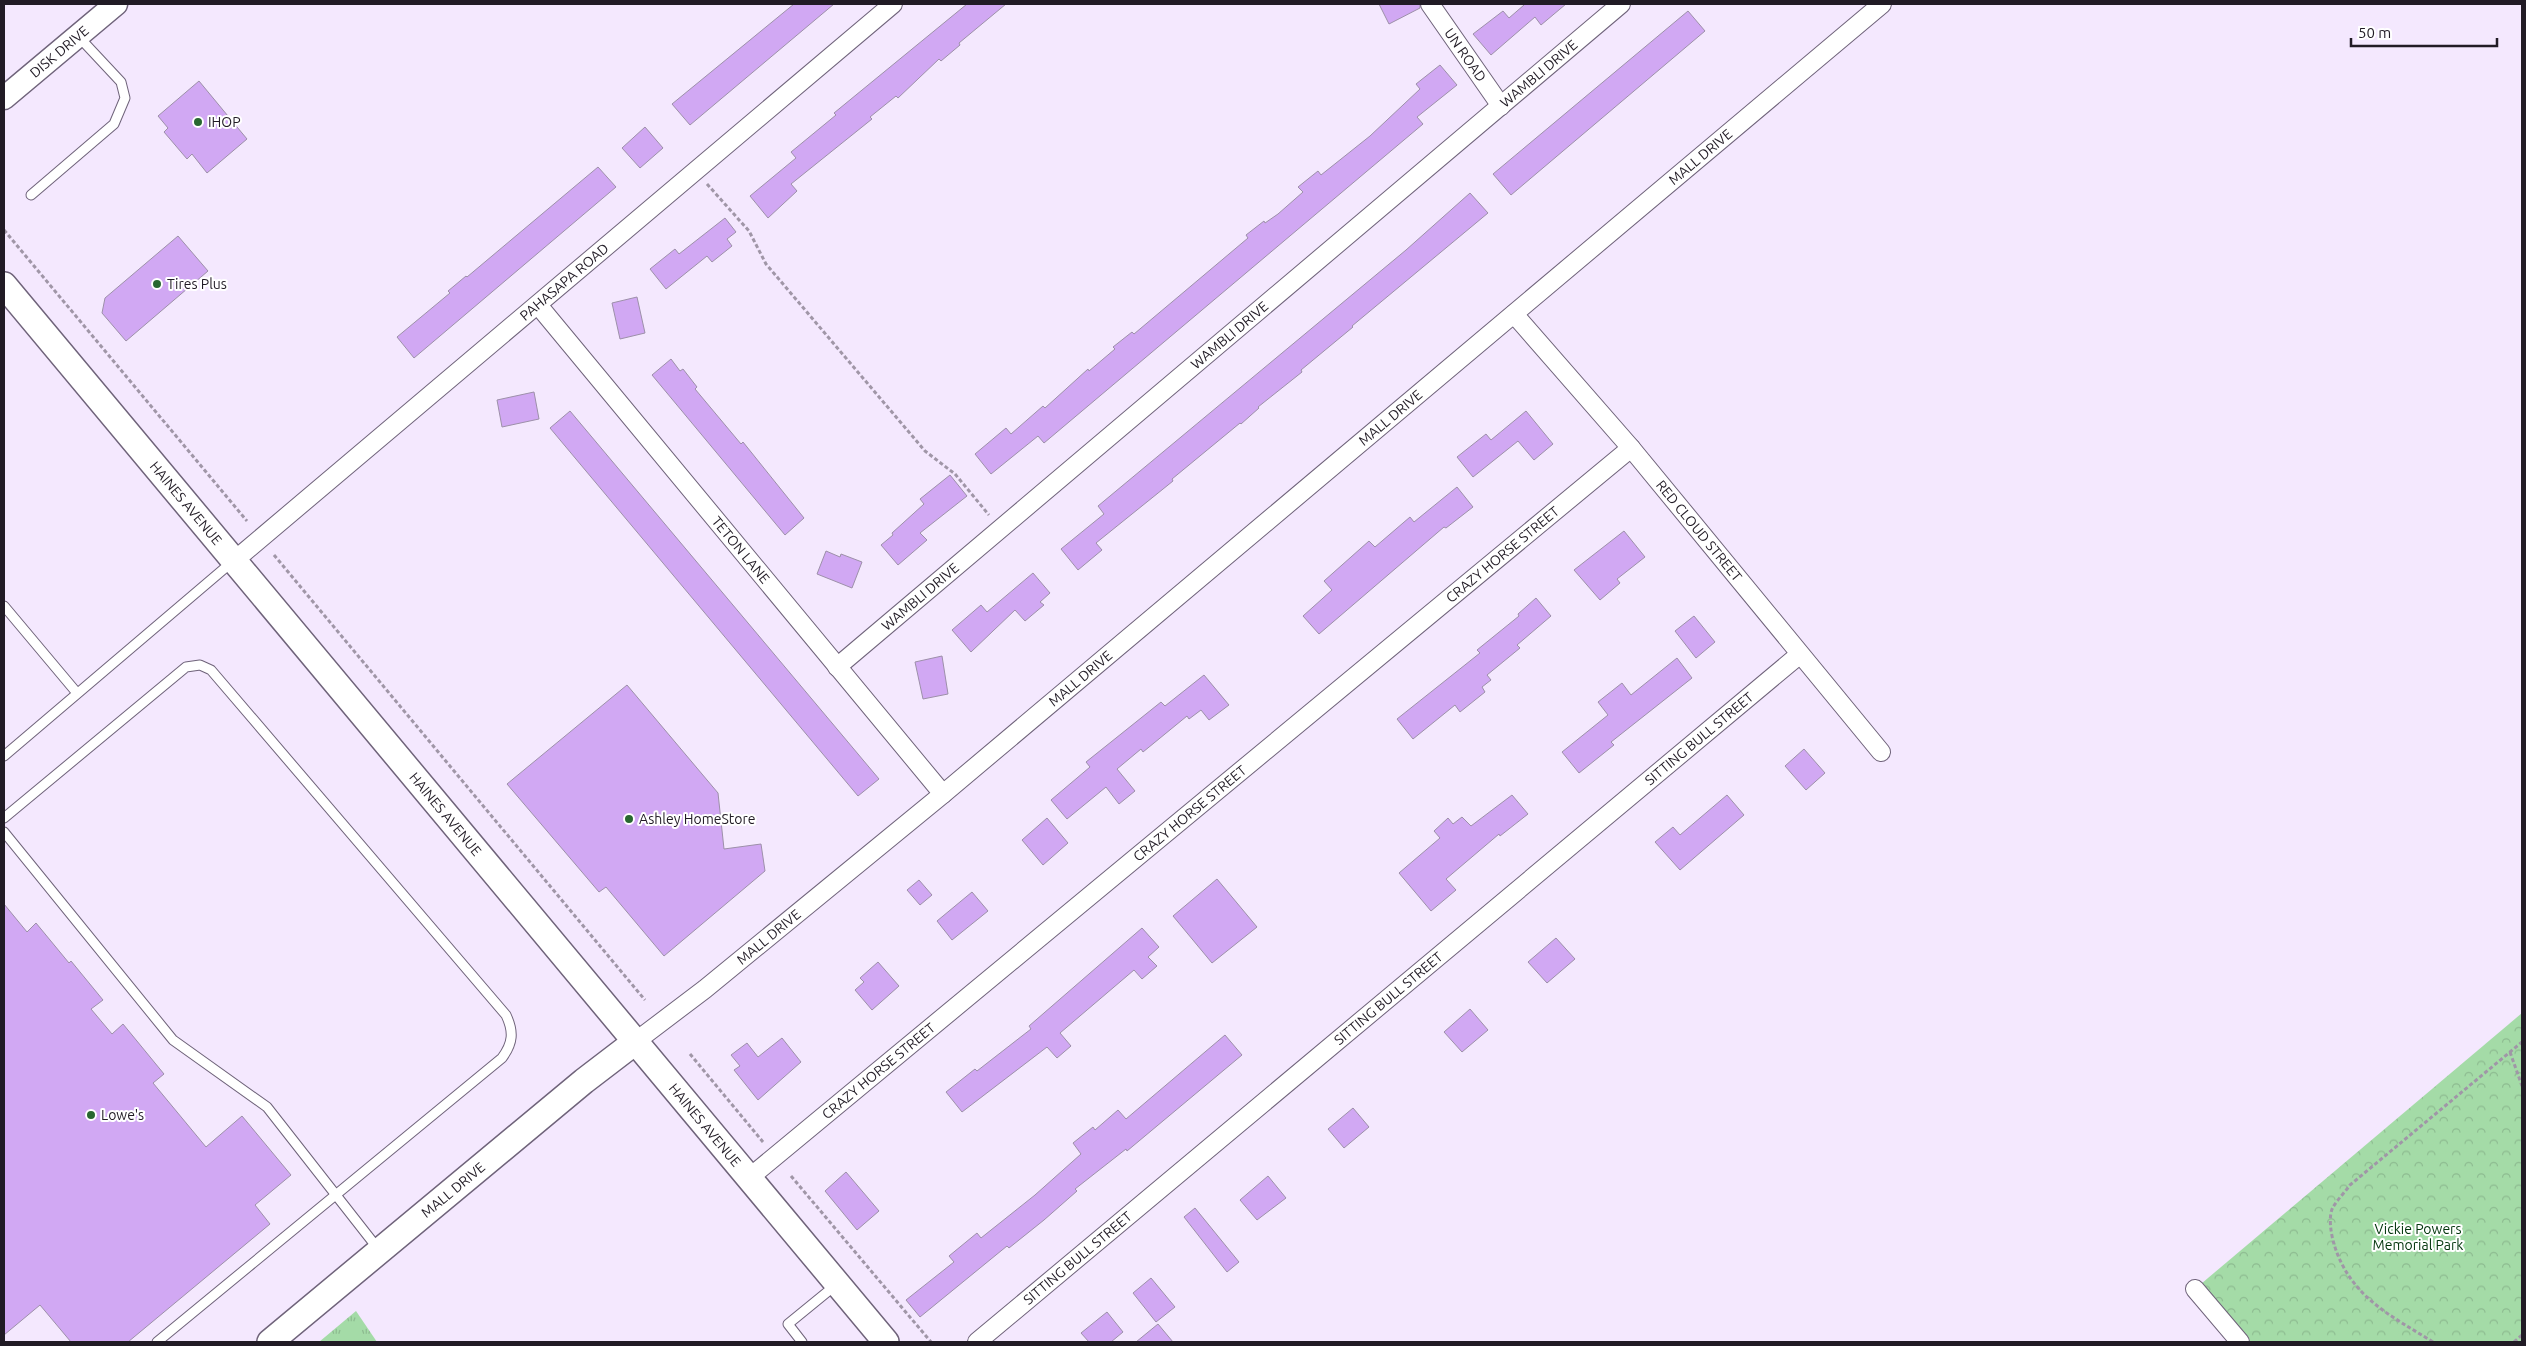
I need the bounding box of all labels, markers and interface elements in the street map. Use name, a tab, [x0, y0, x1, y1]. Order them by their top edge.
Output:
scale bar	[2351, 15, 2497, 47]
street label: DISK DRIVE	[27, 22, 92, 81]
text: 50 m	[2358, 24, 2391, 41]
street label: UN ROAD	[1441, 25, 1490, 85]
street label: WAMBLI DRIVE	[1497, 36, 1581, 111]
place label: IHOP	[208, 114, 241, 130]
marker: IHOP	[192, 116, 204, 128]
street label: MALL DRIVE	[1665, 126, 1735, 188]
street label: PAHASAPA ROAD	[517, 240, 612, 324]
place label: Tires Plus	[167, 276, 227, 292]
marker: Tires Plus	[151, 278, 163, 290]
street label: WAMBLI DRIVE	[1188, 298, 1271, 372]
street label: MALL DRIVE	[1355, 386, 1425, 449]
street label: HAINES AVENUE	[147, 458, 225, 548]
street label: RED CLOUD STREET	[1653, 477, 1745, 585]
street label: CRAZY HORSE STREET	[1443, 503, 1562, 606]
street label: TETON LANE	[709, 513, 773, 587]
street label: WAMBLI DRIVE	[878, 559, 962, 634]
street label: MALL DRIVE	[1045, 647, 1115, 710]
street label: SITTING BULL STREET	[1642, 689, 1757, 788]
street label: CRAZY HORSE STREET	[1130, 762, 1249, 865]
street label: HAINES AVENUE	[406, 769, 485, 859]
place label: Ashley HomeStore	[639, 811, 755, 827]
marker: Ashley HomeStore	[623, 813, 635, 825]
street label: MALL DRIVE	[733, 906, 804, 968]
street label: SITTING BULL STREET	[1331, 948, 1446, 1048]
street label: CRAZY HORSE STREET	[819, 1019, 938, 1122]
street label: HAINES AVENUE	[666, 1080, 744, 1170]
place label: Lowe's	[101, 1107, 144, 1123]
marker: Lowe's	[85, 1109, 97, 1121]
street label: MALL DRIVE	[418, 1159, 488, 1221]
street label: SITTING BULL STREET	[1020, 1208, 1135, 1308]
park label: Vickie Powers Memorial Park	[2373, 1221, 2463, 1253]

